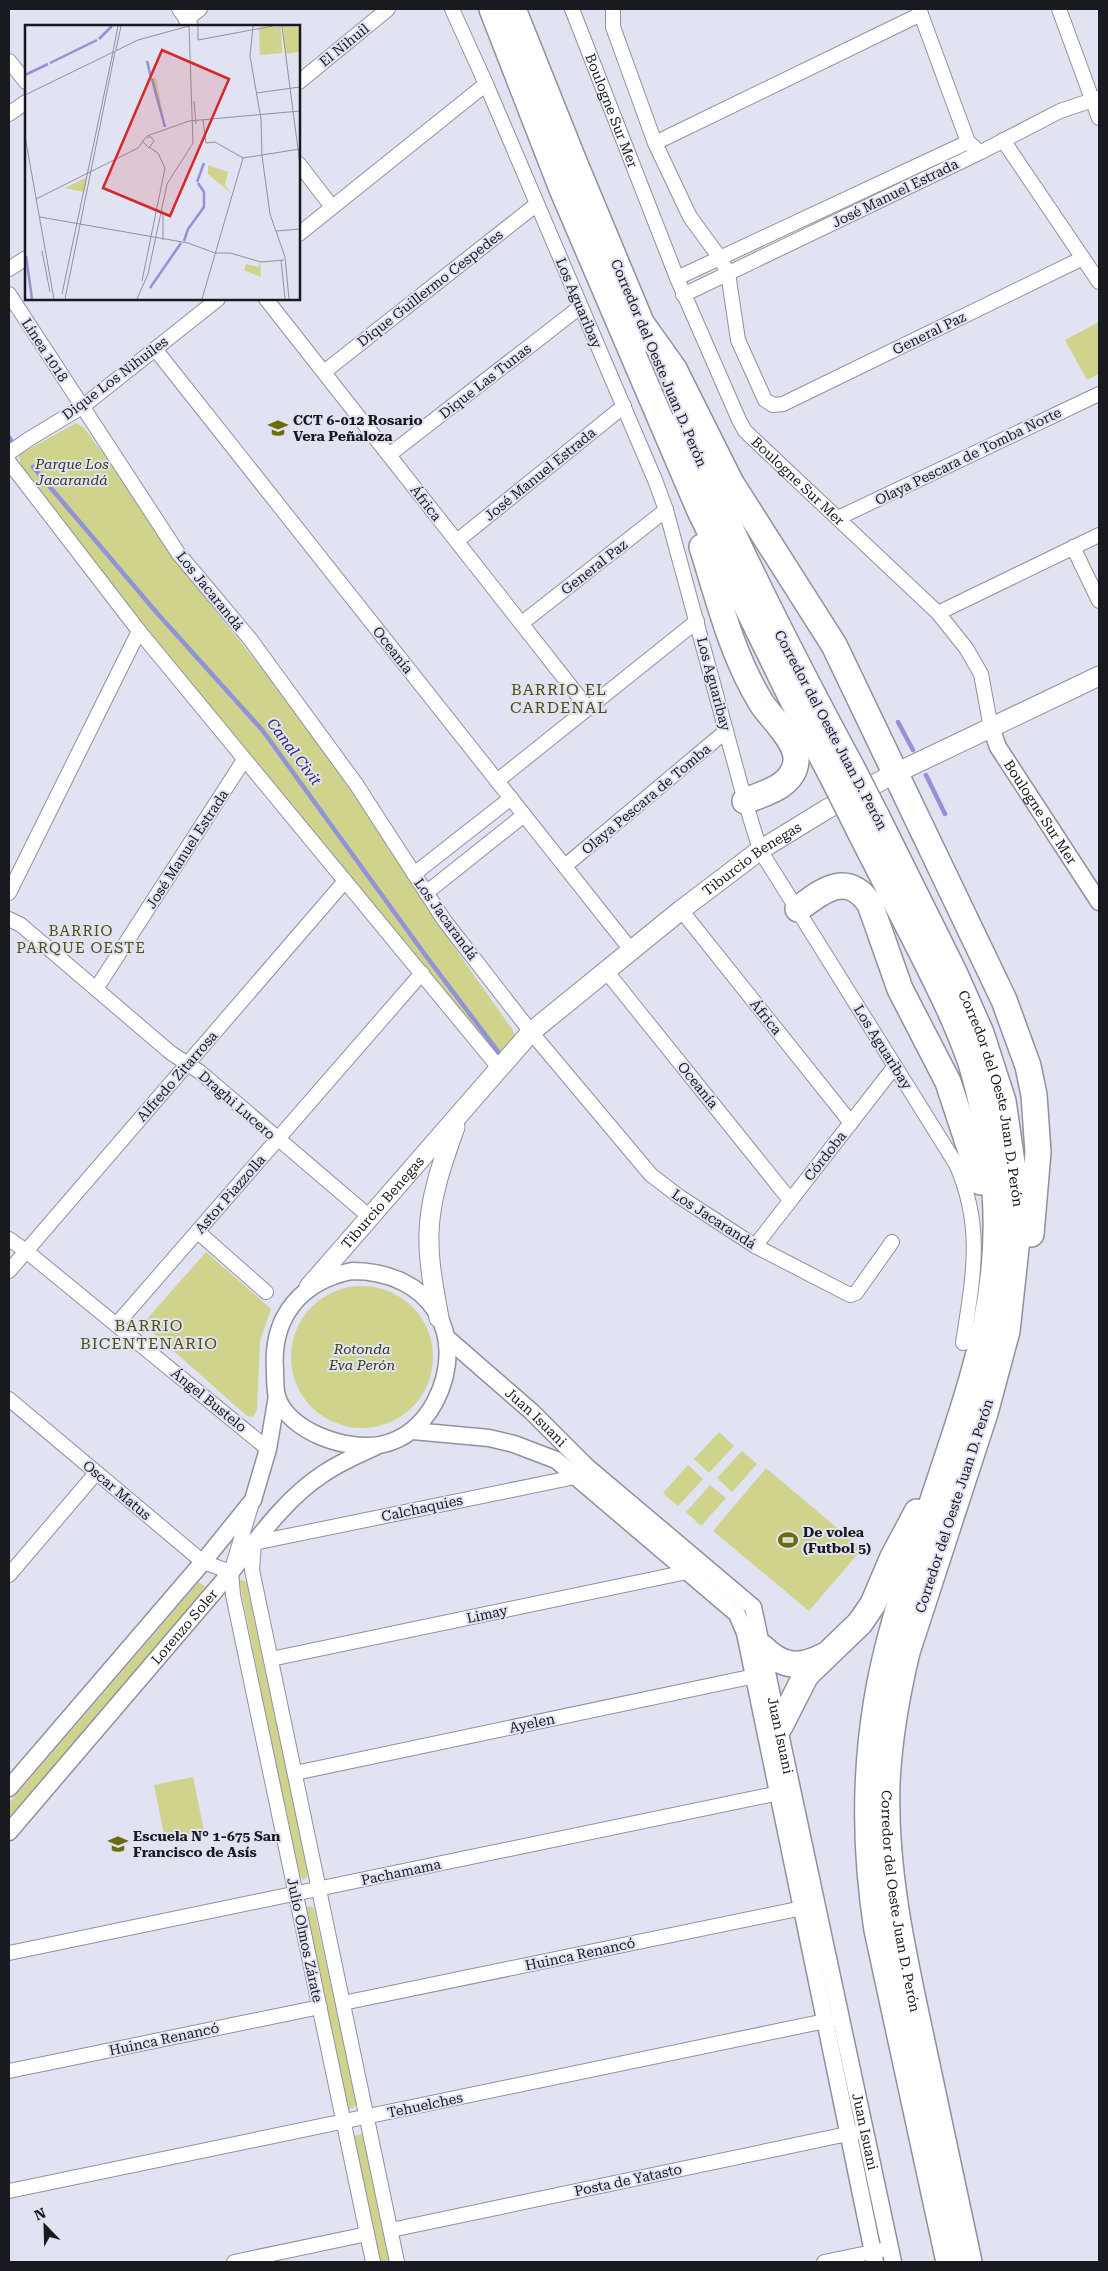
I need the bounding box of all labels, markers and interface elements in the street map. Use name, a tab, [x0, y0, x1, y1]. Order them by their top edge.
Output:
street label: El Nihuil	[316, 20, 372, 70]
inset map	[25, 25, 300, 300]
street label: Boulogne Sur Mer	[582, 51, 641, 170]
street label: José Manuel Estrada	[829, 155, 961, 231]
street label: Dique Guillermo Cespedes	[354, 226, 506, 350]
street label: Los Aguaribay	[553, 256, 605, 351]
street label: Corredor del Oeste Juan D. Perón	[608, 257, 710, 469]
street label: General Paz	[890, 308, 969, 358]
street label: Línea 1018	[19, 315, 71, 385]
street label: Dique Los Nihuiles	[59, 333, 171, 423]
street label: Dique Las Tunas	[436, 340, 534, 422]
street label: Olaya Pescara de Tomba Norte	[872, 404, 1064, 508]
place label: CCT 6-012 Rosario Vera Peñaloza	[293, 412, 423, 444]
school or university icon: CCT 6-012 Rosario Vera Peñaloza	[267, 417, 289, 439]
street label: José Manuel Estrada	[481, 424, 599, 524]
street label: Boulogne Sur Mer	[748, 433, 848, 529]
park label: Parque Los Jacarandá	[34, 456, 109, 488]
street label: África	[407, 482, 445, 524]
street label: General Paz	[558, 536, 631, 598]
street label: Los Jacarandá	[173, 548, 247, 634]
street label: Oceanía	[370, 623, 417, 677]
street label: Corredor del Oeste Juan D. Perón	[771, 627, 891, 833]
street label: Los Aguaribay	[694, 635, 734, 733]
district label: BARRIO EL CARDENAL	[510, 680, 608, 717]
water label: Canal Civit	[263, 715, 325, 789]
street label: Olaya Pescara de Tomba	[578, 740, 714, 858]
street label: Boulogne Sur Mer	[1001, 757, 1080, 868]
street label: José Manuel Estrada	[143, 786, 232, 911]
street label: Tiburcio Benegas	[699, 818, 805, 899]
street label: Los Jacarandá	[411, 875, 481, 963]
district label: BARRIO PARQUE OESTE	[16, 922, 146, 957]
street label: Corredor del Oeste Juan D. Perón	[955, 988, 1026, 1208]
street label: África	[747, 996, 785, 1038]
street label: Los Aguaribay	[851, 1002, 916, 1093]
street label: Alfredo Zitarrosa	[133, 1027, 221, 1124]
street label: Oceanía	[674, 1058, 722, 1112]
street label: Draghi Lucero	[195, 1067, 279, 1143]
street label: Córdoba	[801, 1128, 850, 1184]
street label: Astor Piazzolla	[192, 1151, 269, 1237]
street label: Tiburcio Benegas	[338, 1153, 427, 1252]
street label: Los Jacarandá	[669, 1186, 759, 1252]
district label: BARRIO BICENTENARIO	[80, 1316, 218, 1353]
park label: Rotonda Eva Perón	[328, 1341, 395, 1373]
street label: Ángel Bustelo	[168, 1365, 250, 1435]
street label: Juan Isuani	[502, 1384, 570, 1450]
street label: Corredor del Oeste Juan D. Perón	[912, 1397, 996, 1615]
street label: Oscar Matus	[80, 1457, 154, 1523]
street label: Calchaquies	[380, 1492, 464, 1524]
place label: De volea (Futbol 5)	[803, 1524, 871, 1556]
sports icon: De volea (Futbol 5)	[777, 1529, 799, 1551]
street label: Lorenzo Soler	[148, 1586, 221, 1668]
street label: Limay	[465, 1602, 510, 1626]
street label: Juan Isuani	[764, 1696, 797, 1776]
street label: Ayelen	[508, 1710, 556, 1736]
street label: Corredor del Oeste Juan D. Perón	[879, 1790, 923, 2014]
place label: Escuela N° 1-675 San Francisco de Asís	[133, 1828, 281, 1860]
school or university icon: Escuela N° 1-675 San Francisco de Asís	[107, 1833, 129, 1855]
street label: Pachamama	[360, 1856, 443, 1888]
street label: Julio Olmos Zárate	[284, 1876, 326, 2004]
street label: Huinca Renancó	[524, 1935, 636, 1973]
street label: Huinca Renancó	[108, 2020, 220, 2058]
street label: Tehuelches	[386, 2089, 465, 2121]
street label: Juan Isuani	[849, 2092, 881, 2172]
street label: Posta de Yatasto	[573, 2161, 683, 2199]
north arrow	[20, 2201, 70, 2251]
text: N	[32, 2204, 48, 2224]

